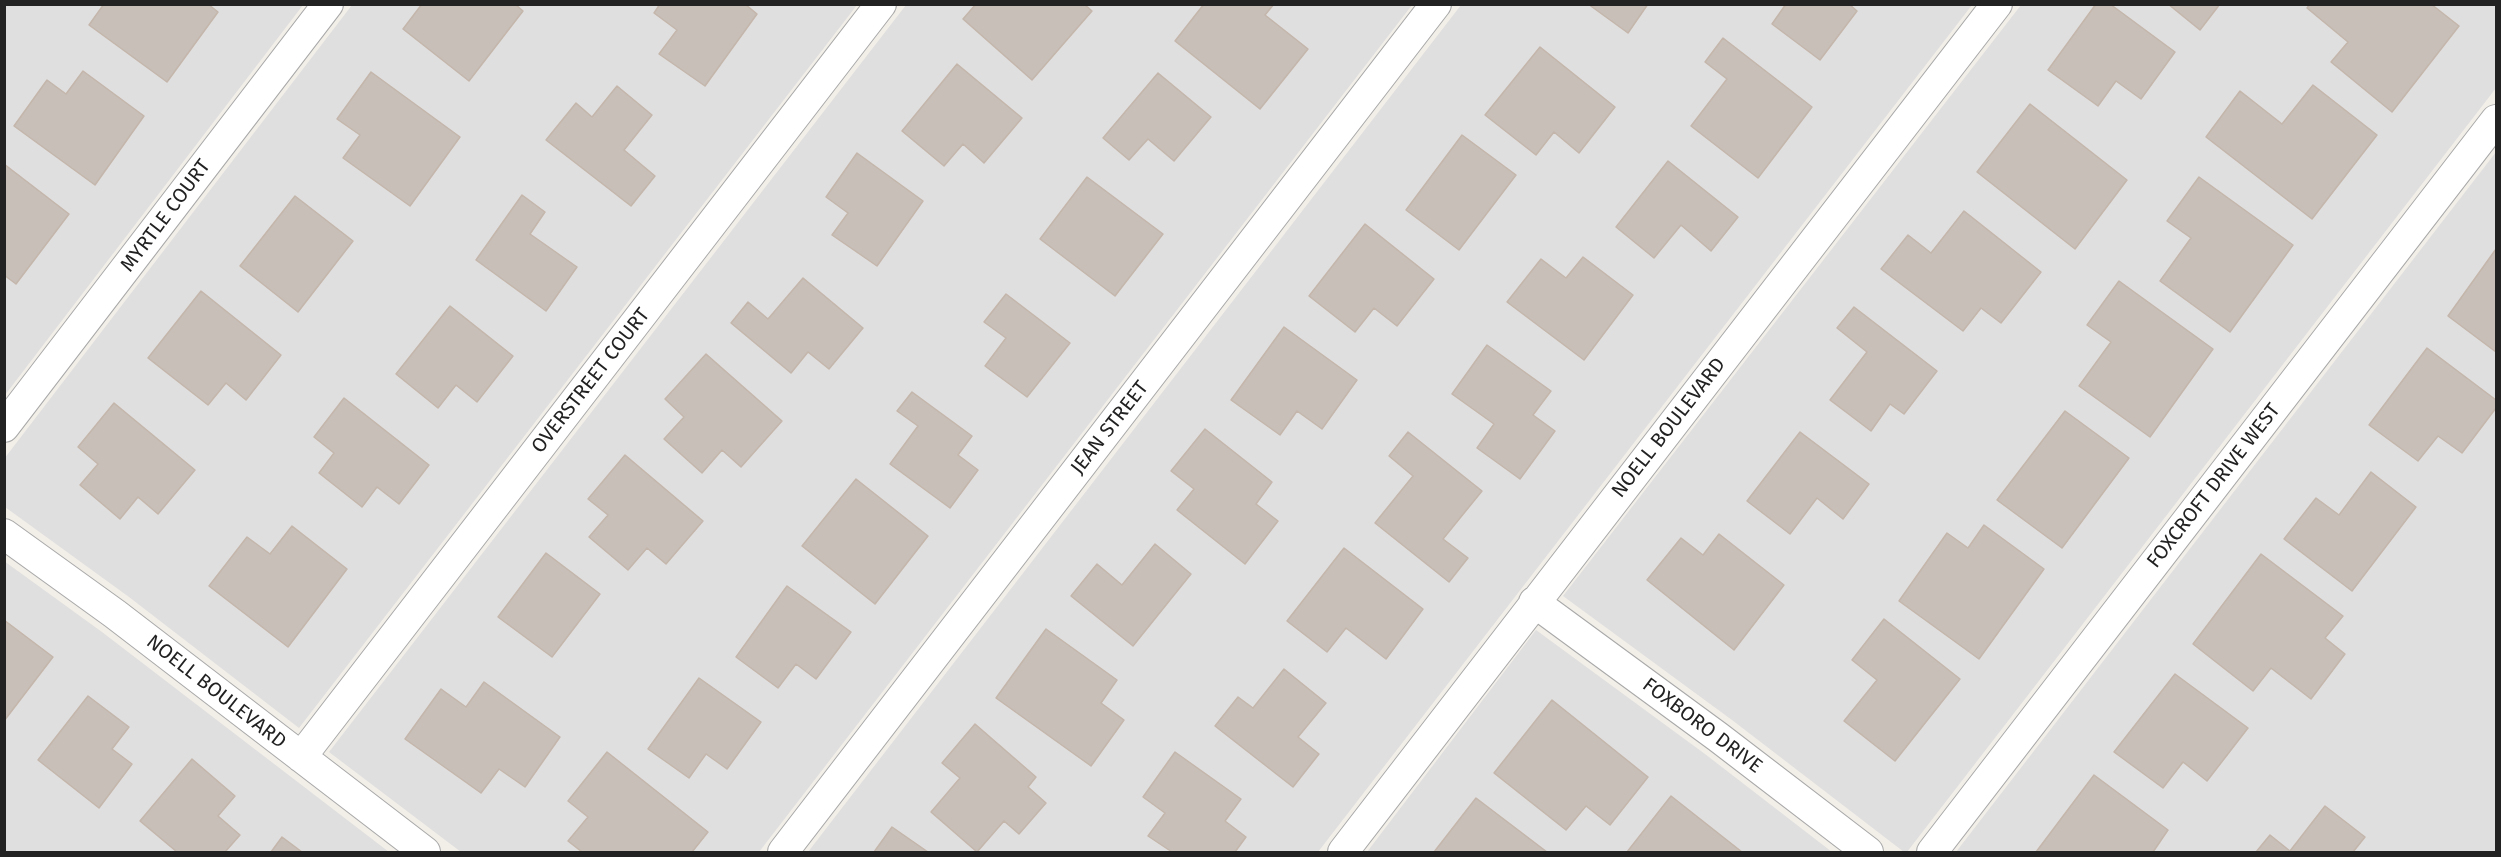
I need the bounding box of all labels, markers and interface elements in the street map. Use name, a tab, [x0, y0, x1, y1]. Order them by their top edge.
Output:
street label: MYRTLE COURT	[116, 155, 216, 277]
street label: OVERSTREET COURT	[527, 304, 655, 458]
street label: NOELL BOULEVARD	[1607, 353, 1731, 503]
street label: JEAN STREET	[1066, 377, 1154, 479]
street label: FOXCROFT DRIVE WEST	[2142, 399, 2286, 573]
street label: NOELL BOULEVARD	[141, 630, 291, 754]
street label: FOXBORO DRIVE	[1637, 673, 1767, 779]

